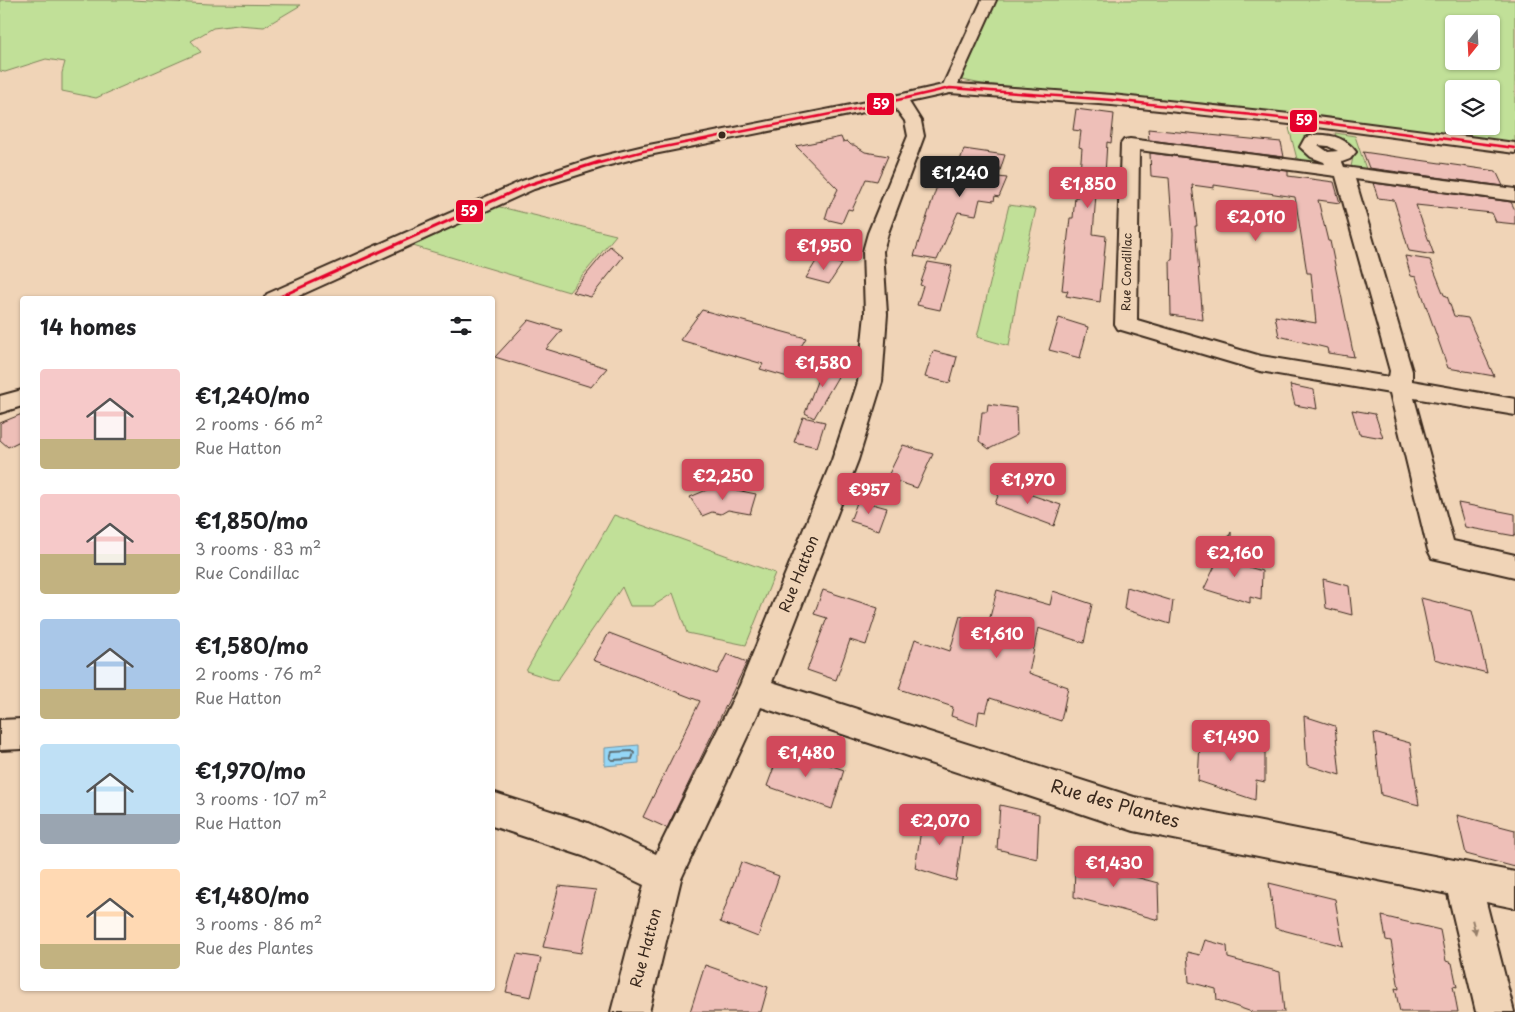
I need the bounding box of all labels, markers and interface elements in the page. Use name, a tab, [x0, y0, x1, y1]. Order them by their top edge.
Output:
north arrow	[1445, 15, 1500, 70]
map controls	[1445, 15, 1500, 135]
button: layers	[1445, 80, 1500, 135]
line badge: 59	[866, 92, 895, 116]
text: 59	[872, 93, 890, 114]
line badge: 59	[1289, 109, 1318, 133]
text: 59	[1295, 109, 1313, 130]
unlabelled marker	[717, 130, 727, 140]
pin: €1,240	[919, 156, 1001, 198]
text: €1,240	[931, 160, 989, 184]
pin: €1,850	[1047, 166, 1129, 209]
text: €1,850	[1060, 171, 1116, 195]
line badge: 59	[455, 199, 484, 223]
text: 59	[460, 200, 478, 221]
pin: €2,010	[1215, 200, 1297, 242]
text: €2,010	[1227, 204, 1285, 228]
pin: €1,950	[783, 228, 865, 271]
text: €1,950	[796, 233, 852, 257]
street label: Rue Condillac	[1116, 233, 1136, 311]
text: 14 homes	[40, 310, 136, 342]
icon: filters	[447, 312, 475, 340]
pin: €1,580	[782, 346, 864, 388]
text: €1,580	[795, 350, 851, 374]
text: €1,240/mo	[195, 379, 310, 411]
icon: home	[80, 389, 140, 449]
text: 2 rooms · 66 m²	[195, 411, 323, 435]
text: Rue Hatton	[195, 435, 282, 459]
pin: €2,250	[682, 458, 764, 501]
pin: €1,970	[987, 462, 1069, 505]
text: €2,250	[693, 463, 753, 487]
text: €1,970	[1001, 467, 1055, 491]
pin: €957	[839, 472, 899, 515]
text: €957	[848, 477, 890, 501]
text: €1,850/mo	[195, 504, 308, 536]
icon: home	[80, 514, 140, 574]
street label: Rue Hatton	[772, 531, 824, 615]
text: 3 rooms · 83 m²	[195, 536, 321, 560]
pin: €2,160	[1194, 536, 1276, 578]
text: €2,160	[1207, 540, 1263, 564]
text: Rue Condillac	[195, 560, 299, 584]
pin: €1,610	[956, 616, 1038, 659]
text: €1,610	[970, 621, 1024, 645]
text: €1,580/mo	[195, 629, 308, 661]
icon: home	[80, 639, 140, 699]
text: 2 rooms · 76 m²	[195, 661, 322, 685]
text: Rue Hatton	[195, 685, 282, 709]
pin: €1,490	[1190, 720, 1272, 762]
text: €1,490	[1203, 724, 1259, 748]
pin: €1,480	[765, 736, 847, 778]
text: €1,480	[778, 740, 835, 764]
text: €1,970/mo	[195, 754, 306, 786]
icon: home	[80, 764, 140, 824]
street label: Rue des Plantes	[1048, 771, 1183, 834]
text: 3 rooms · 107 m²	[195, 786, 327, 810]
pin: €2,070	[899, 804, 981, 846]
text: €2,070	[910, 808, 970, 832]
text: Rue Hatton	[195, 810, 282, 834]
pin: €1,430	[1073, 846, 1155, 888]
text: €1,430	[1085, 850, 1143, 874]
text: €1,480/mo	[195, 879, 309, 911]
icon: home	[80, 889, 140, 949]
street label: Rue Hatton	[623, 905, 666, 990]
text: 3 rooms · 86 m²	[195, 911, 322, 935]
one-way arrow	[1470, 920, 1478, 935]
text: Rue des Plantes	[195, 935, 313, 959]

